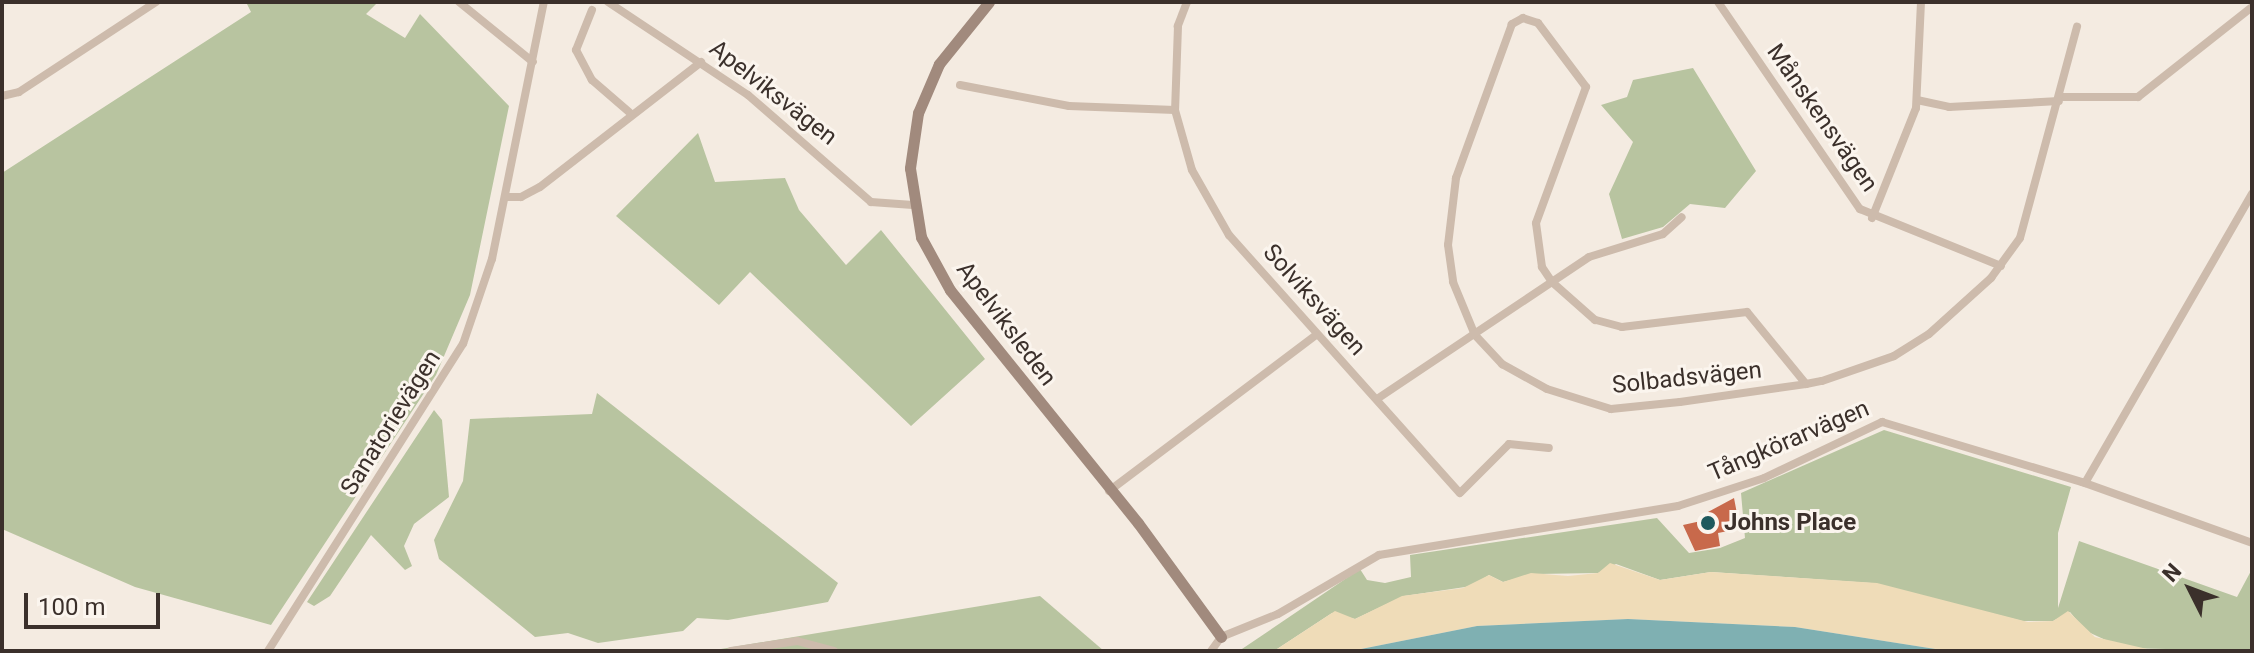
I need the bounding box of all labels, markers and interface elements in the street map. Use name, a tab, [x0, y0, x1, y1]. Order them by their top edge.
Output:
street label: Apelviksvägen	[704, 34, 842, 152]
street label: Månskensvägen	[1760, 39, 1884, 197]
street label: Solviksvägen	[1257, 238, 1371, 362]
street label: Apelviksleden	[950, 256, 1062, 392]
street label: Sanatorievägen	[335, 345, 447, 501]
street label: Solbadsvägen	[1611, 356, 1763, 400]
street label: Tångkörarvägen	[1704, 394, 1874, 488]
place label: Johns Place	[1724, 509, 1856, 537]
marker: Johns Place	[1699, 514, 1717, 532]
north arrow	[2150, 549, 2230, 629]
text: N	[2157, 558, 2186, 587]
scale bar	[28, 577, 164, 627]
text: 100 m	[38, 593, 105, 621]

